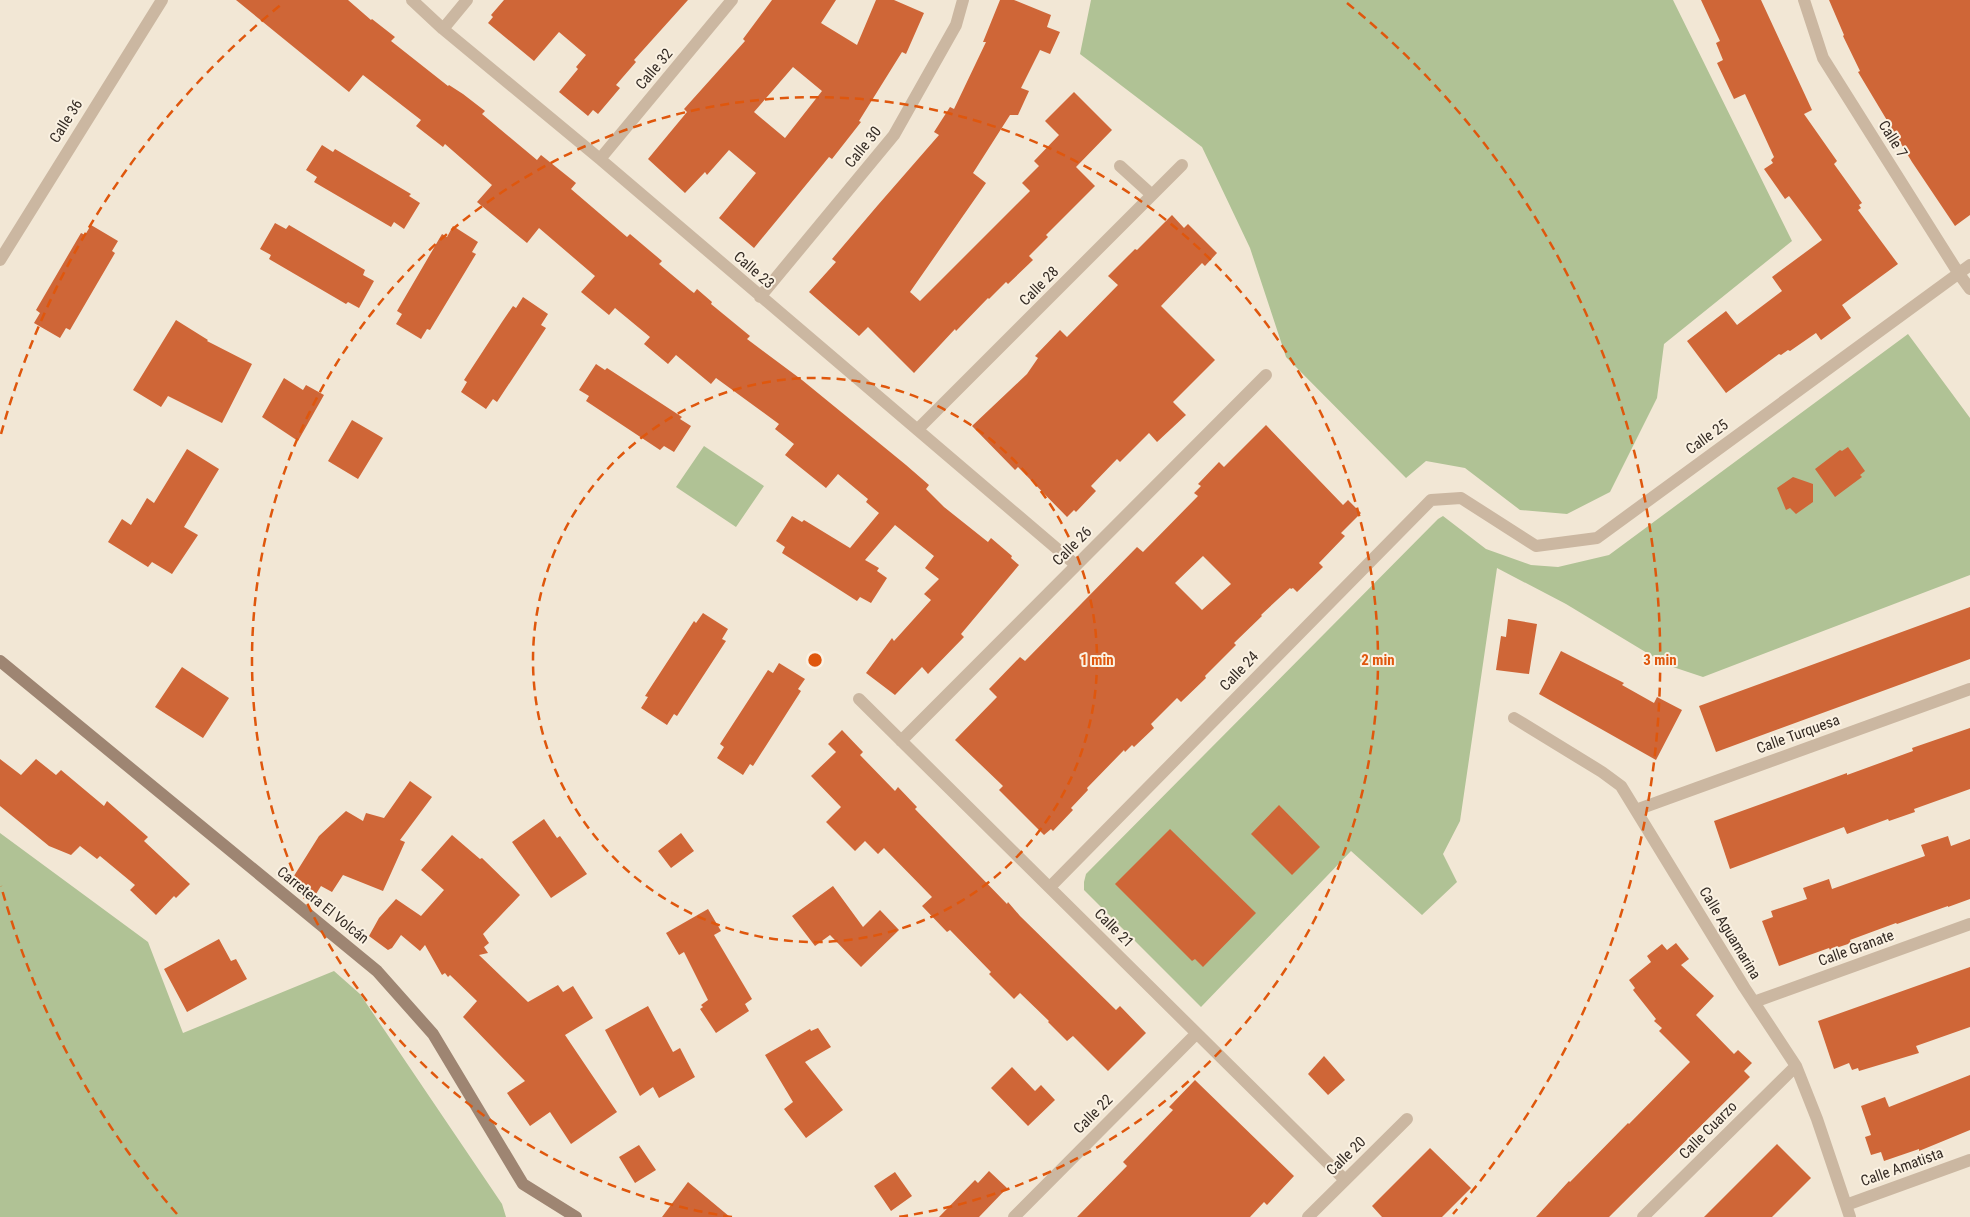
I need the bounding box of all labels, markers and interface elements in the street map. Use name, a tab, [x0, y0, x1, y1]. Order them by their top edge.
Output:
street label: Calle 32	[632, 45, 676, 93]
street label: Calle 36	[46, 96, 86, 146]
street label: Calle 7	[1875, 117, 1911, 161]
street label: Calle 30	[841, 123, 885, 171]
street label: Calle 23	[730, 248, 778, 292]
street label: Calle 28	[1016, 263, 1062, 309]
street label: Calle 25	[1682, 416, 1732, 458]
street label: Calle 26	[1049, 523, 1095, 569]
street label: Calle 24	[1216, 648, 1262, 694]
centre of rings	[806, 651, 824, 669]
text: 1 min	[1080, 651, 1114, 669]
text: 2 min	[1361, 651, 1395, 669]
text: 3 min	[1643, 651, 1677, 669]
street label: Calle Turquesa	[1754, 711, 1842, 757]
street label: Carretera El Volcán	[273, 862, 373, 948]
street label: Calle Aguamarina	[1695, 884, 1765, 982]
street label: Calle 21	[1091, 905, 1137, 951]
street label: Calle Granate	[1816, 926, 1896, 970]
street label: Calle 22	[1070, 1091, 1116, 1137]
street label: Calle Cuarzo	[1675, 1097, 1741, 1163]
street label: Calle 20	[1323, 1133, 1369, 1179]
street label: Calle Amatista	[1858, 1144, 1946, 1190]

